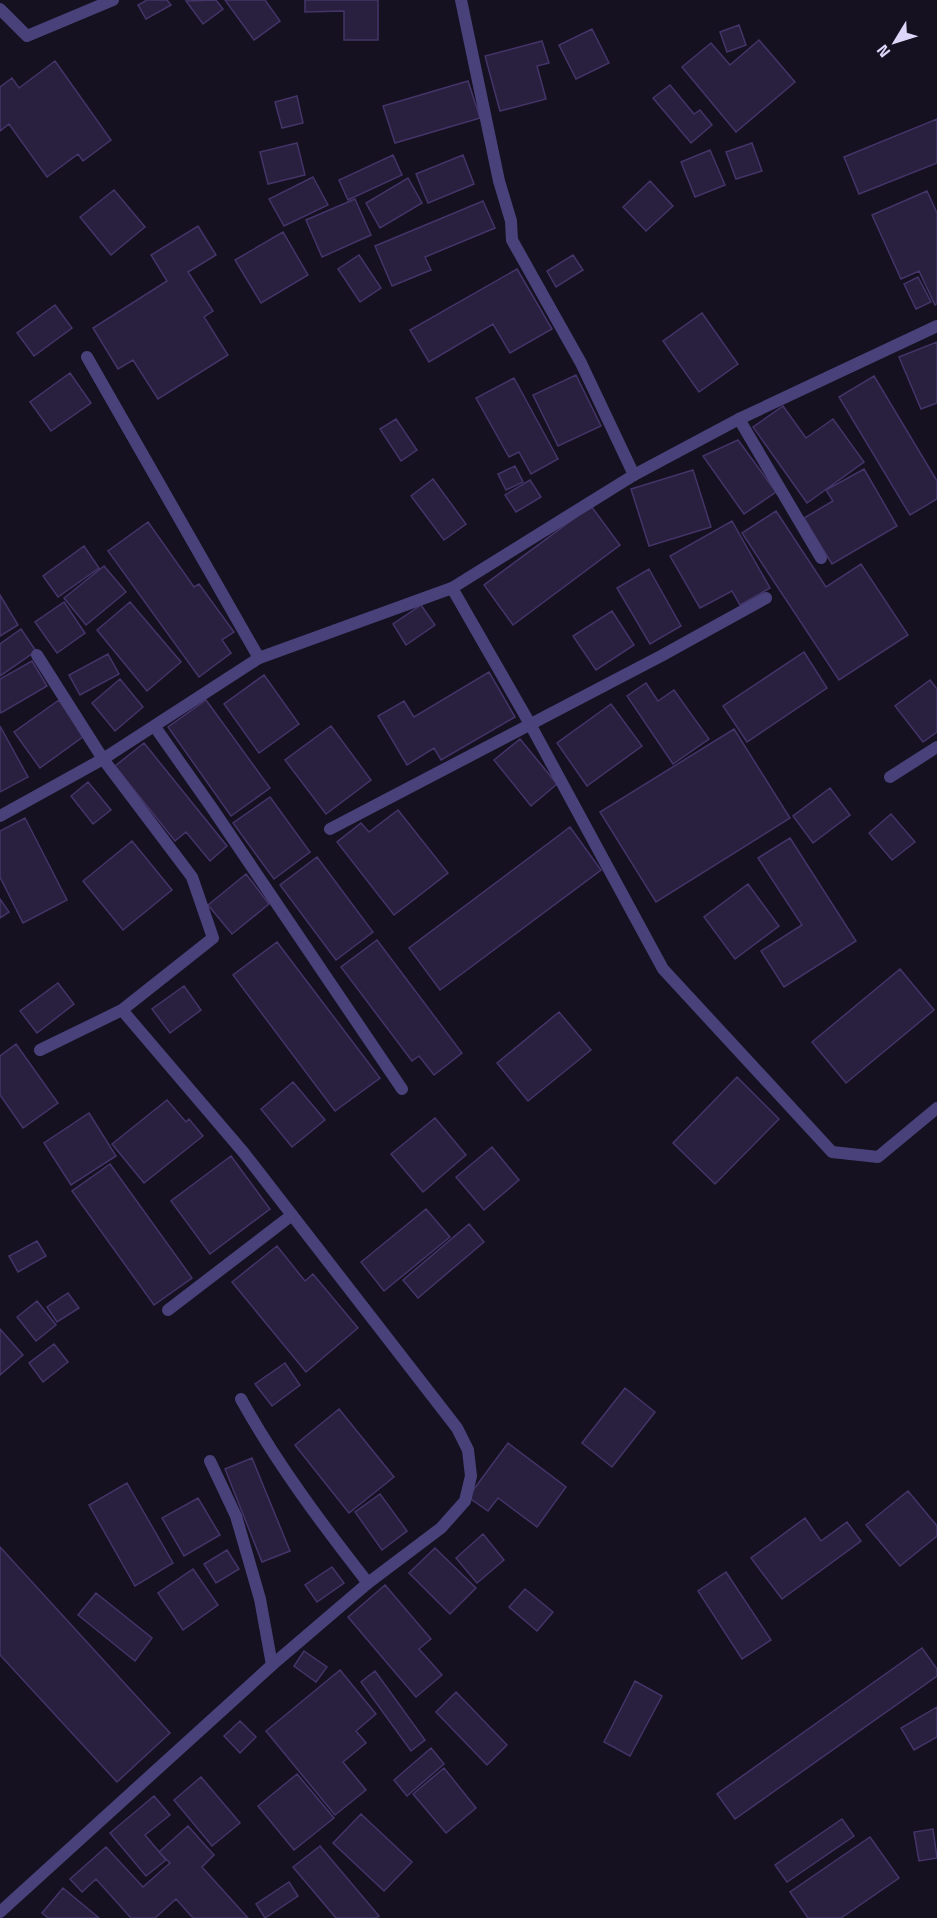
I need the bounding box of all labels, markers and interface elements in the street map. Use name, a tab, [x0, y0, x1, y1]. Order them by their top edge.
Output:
north arrow	[865, 12, 925, 72]
text: N	[870, 39, 896, 63]

